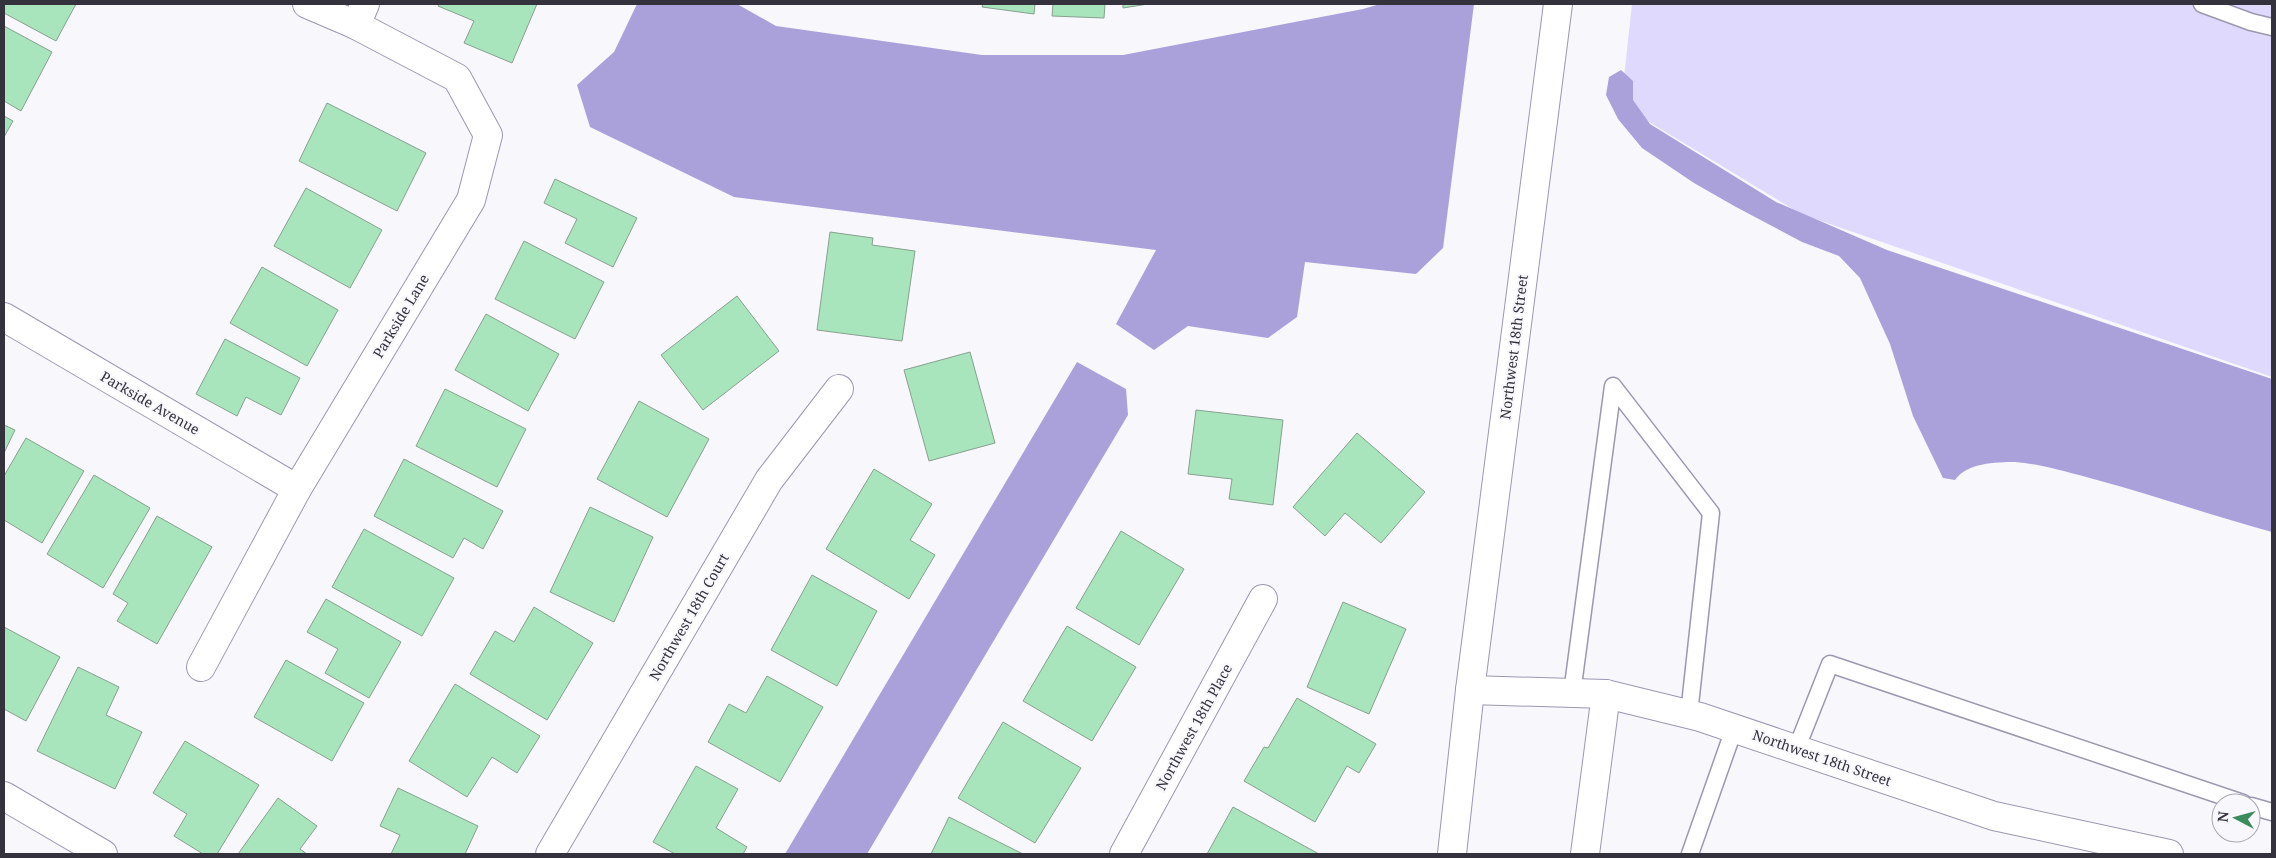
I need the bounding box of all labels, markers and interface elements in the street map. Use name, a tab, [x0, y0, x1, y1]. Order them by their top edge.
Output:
street label: Parkside Lane	[368, 270, 433, 361]
street label: Northwest 18th Street	[1495, 273, 1532, 420]
street label: Parkside Avenue	[97, 366, 203, 439]
street label: Northwest 18th Court	[644, 550, 733, 684]
street label: Northwest 18th Place	[1151, 660, 1236, 793]
street label: Northwest 18th Street	[1750, 725, 1894, 790]
north arrow	[2211, 793, 2261, 843]
text: N	[2213, 810, 2233, 823]

